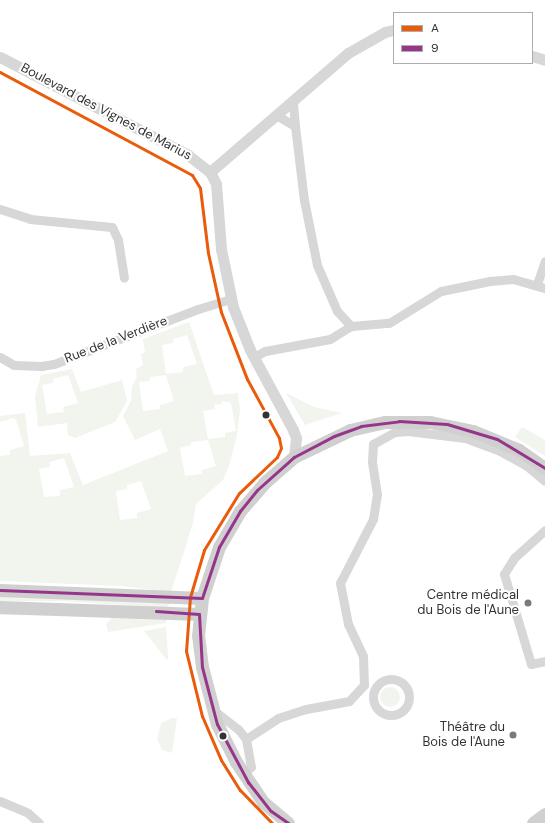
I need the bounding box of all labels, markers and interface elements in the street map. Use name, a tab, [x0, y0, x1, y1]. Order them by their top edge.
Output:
legend	[393, 12, 533, 64]
text: A	[431, 20, 439, 36]
text: 9	[431, 40, 439, 56]
street label: Boulevard des Vignes de Marius	[18, 60, 194, 164]
street label: Rue de la Verdière	[62, 313, 170, 367]
unlabelled marker	[261, 410, 271, 420]
place label: Centre médical du Bois de l'Aune	[417, 588, 519, 619]
marker: Centre médical du Bois de l'Aune	[522, 597, 534, 609]
place label: Théâtre du Bois de l'Aune	[422, 720, 505, 751]
marker: Théâtre du Bois de l'Aune	[508, 730, 518, 740]
unlabelled marker	[218, 731, 228, 741]

